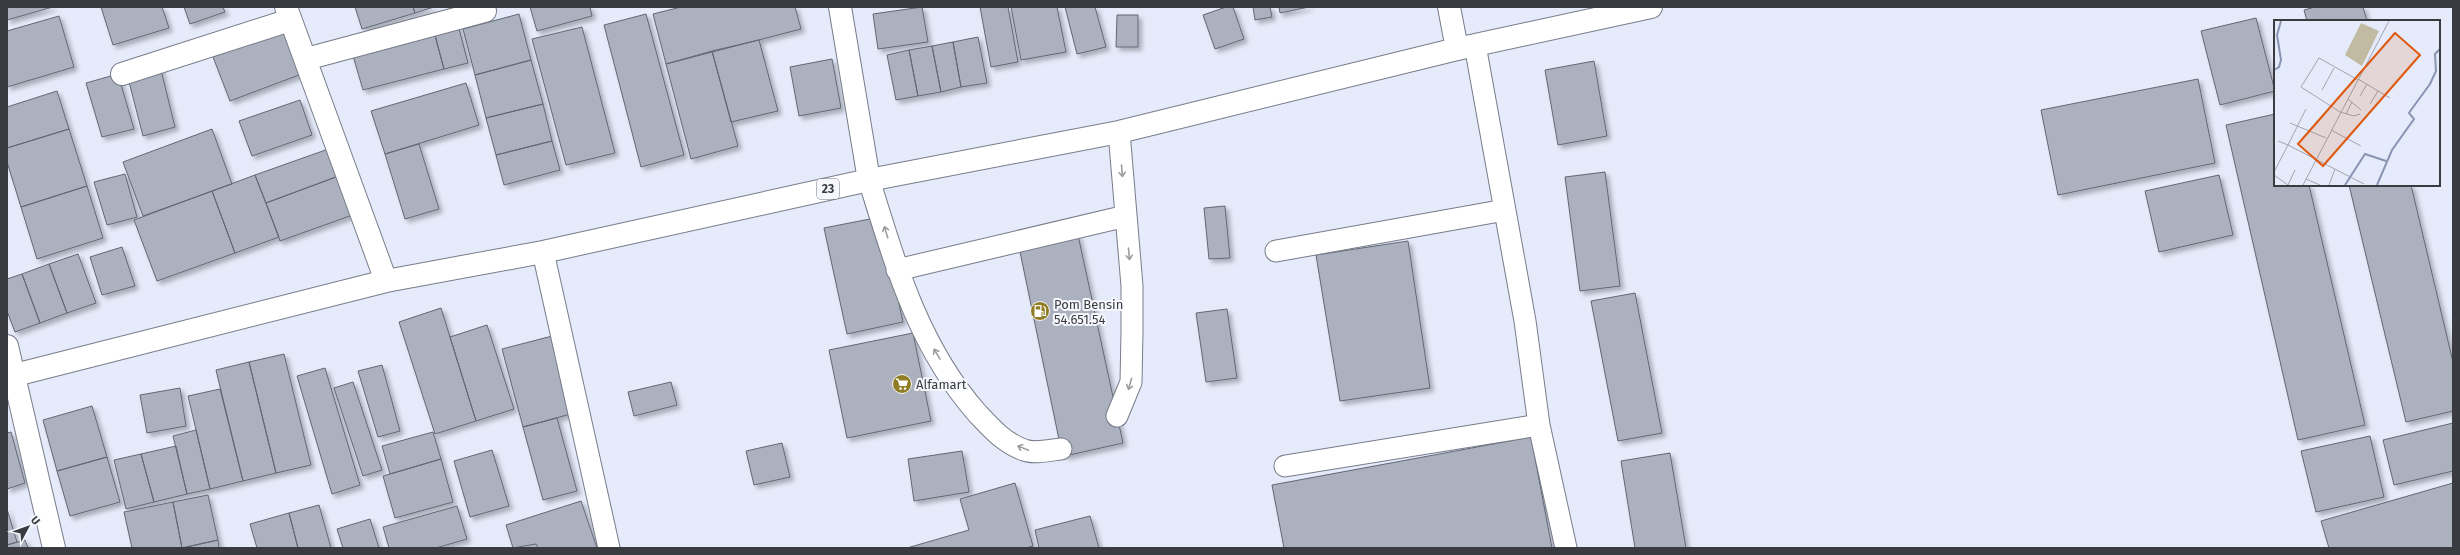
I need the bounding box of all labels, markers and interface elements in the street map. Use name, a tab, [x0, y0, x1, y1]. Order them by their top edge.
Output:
inset map	[2274, 20, 2440, 186]
one-way arrow	[1118, 164, 1125, 177]
road number: 23	[817, 179, 839, 199]
one-way arrow	[882, 226, 889, 239]
one-way arrow	[1125, 248, 1133, 261]
place label: Pom Bensin 54.651.54	[1054, 297, 1123, 327]
fuel station icon: Pom Bensin 54.651.54	[1029, 300, 1051, 322]
one-way arrow	[932, 348, 940, 360]
supermarket icon: Alfamart	[891, 373, 913, 395]
place label: Alfamart	[916, 377, 967, 392]
one-way arrow	[1125, 377, 1133, 390]
one-way arrow	[1017, 444, 1029, 452]
north arrow	[8, 507, 48, 547]
text: U	[28, 514, 42, 528]

